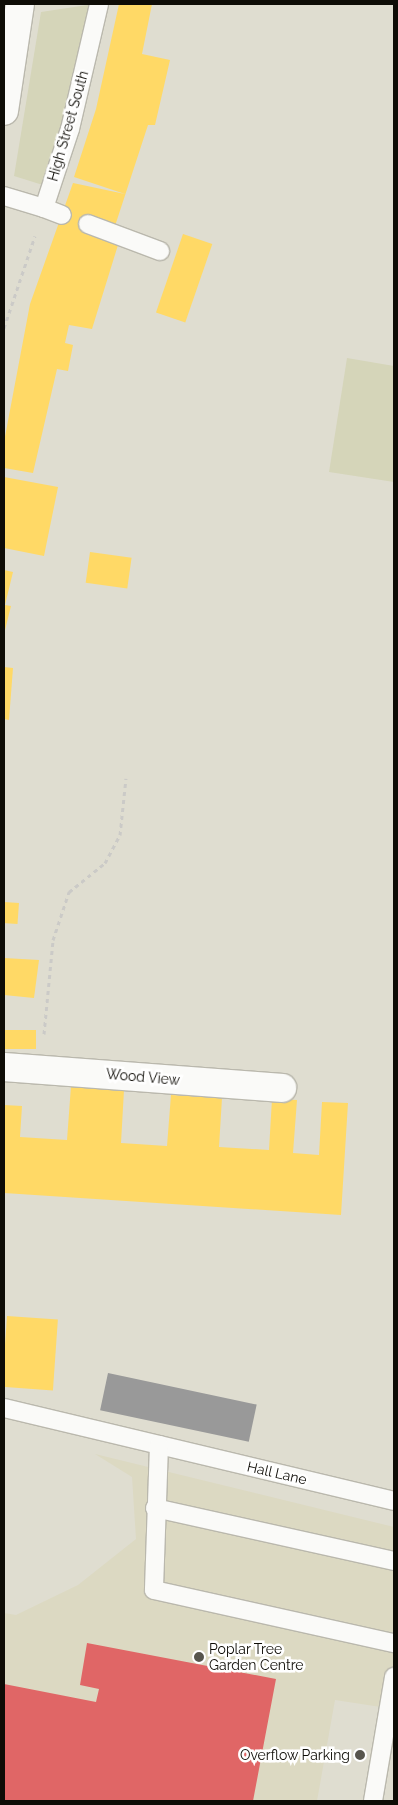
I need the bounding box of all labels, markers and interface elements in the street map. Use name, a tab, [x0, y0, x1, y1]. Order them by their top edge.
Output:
street label: High Street South	[44, 69, 92, 183]
street label: Wood View	[105, 1065, 181, 1089]
street label: Hall Lane	[245, 1458, 309, 1488]
place label: Poplar Tree Garden Centre	[209, 1641, 304, 1674]
marker: Poplar Tree Garden Centre	[193, 1651, 205, 1663]
place label: Overflow Parking	[239, 1747, 350, 1763]
marker: Overflow Parking	[354, 1749, 366, 1761]

